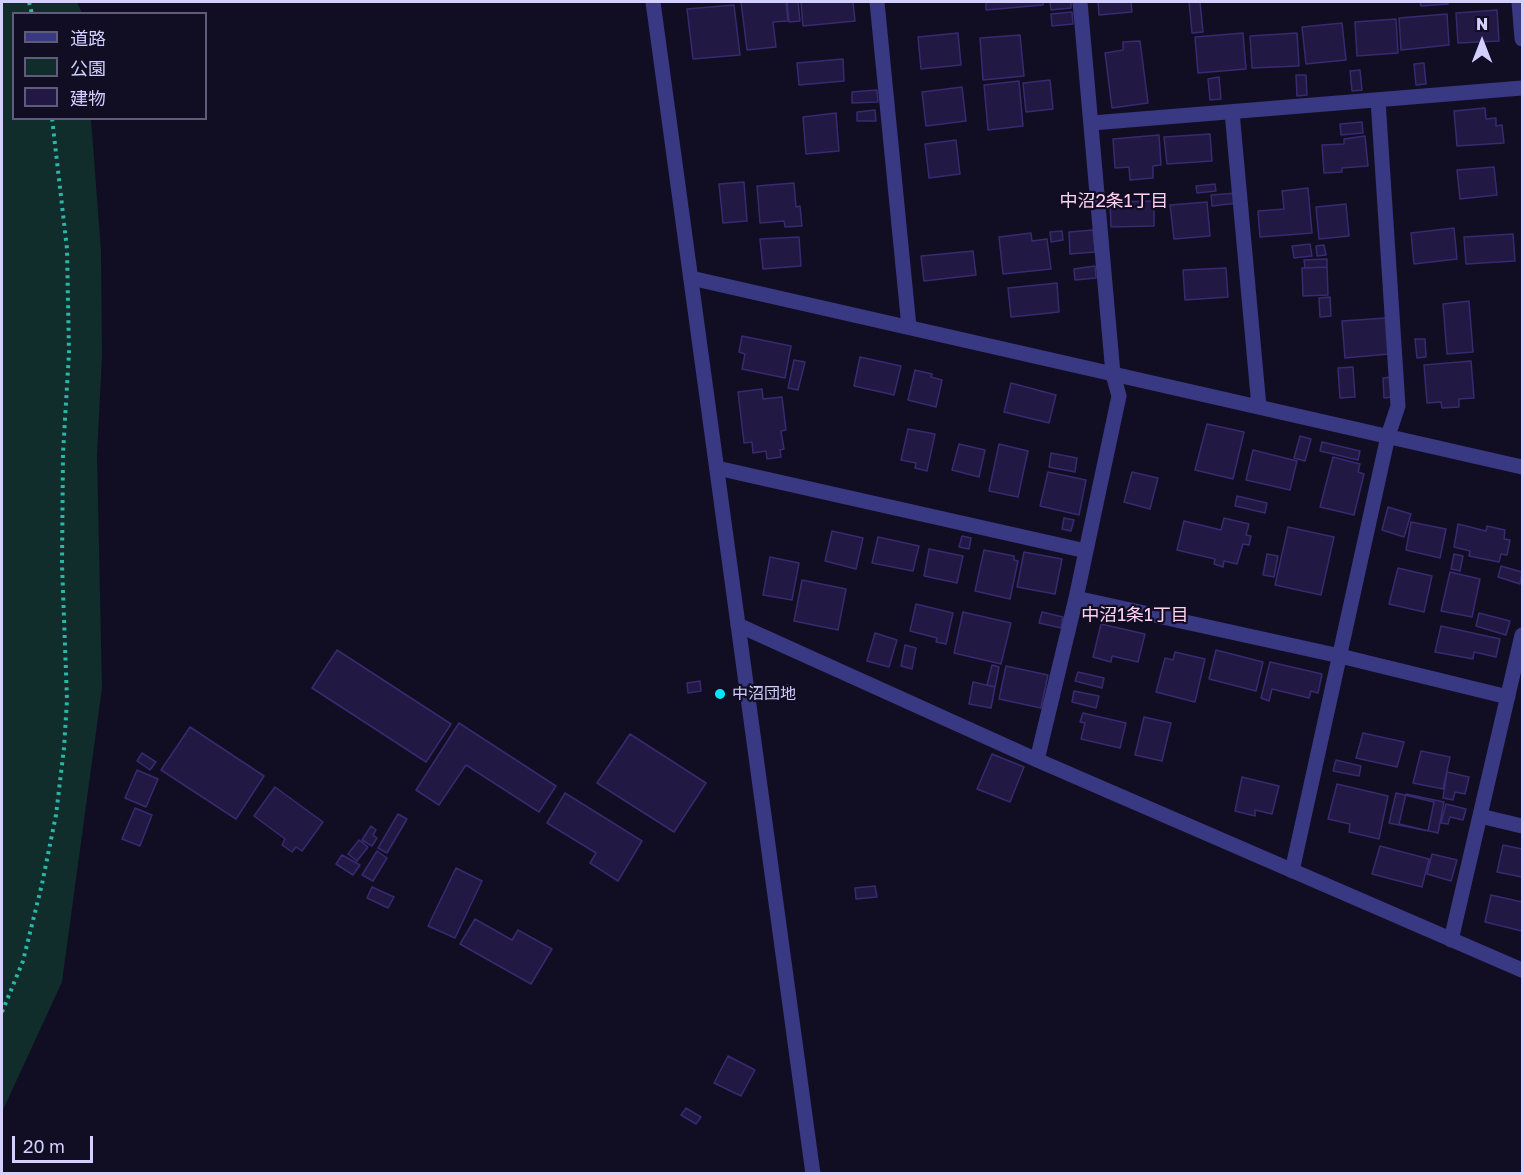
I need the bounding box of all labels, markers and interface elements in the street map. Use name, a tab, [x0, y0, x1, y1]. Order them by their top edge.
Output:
legend	[12, 12, 207, 120]
north arrow	[1452, 12, 1512, 72]
text: N	[1476, 14, 1488, 34]
text: 道路	[70, 27, 106, 49]
text: 公園	[70, 57, 106, 79]
text: 建物	[70, 87, 106, 109]
district label: 中沼2条1丁目	[1059, 190, 1169, 212]
district label: 中沼1条1丁目	[1081, 604, 1189, 626]
place label: 中沼団地	[732, 684, 796, 704]
marker: 中沼団地	[713, 687, 727, 701]
scale bar	[15, 1124, 96, 1162]
text: 20 m	[23, 1135, 65, 1157]

